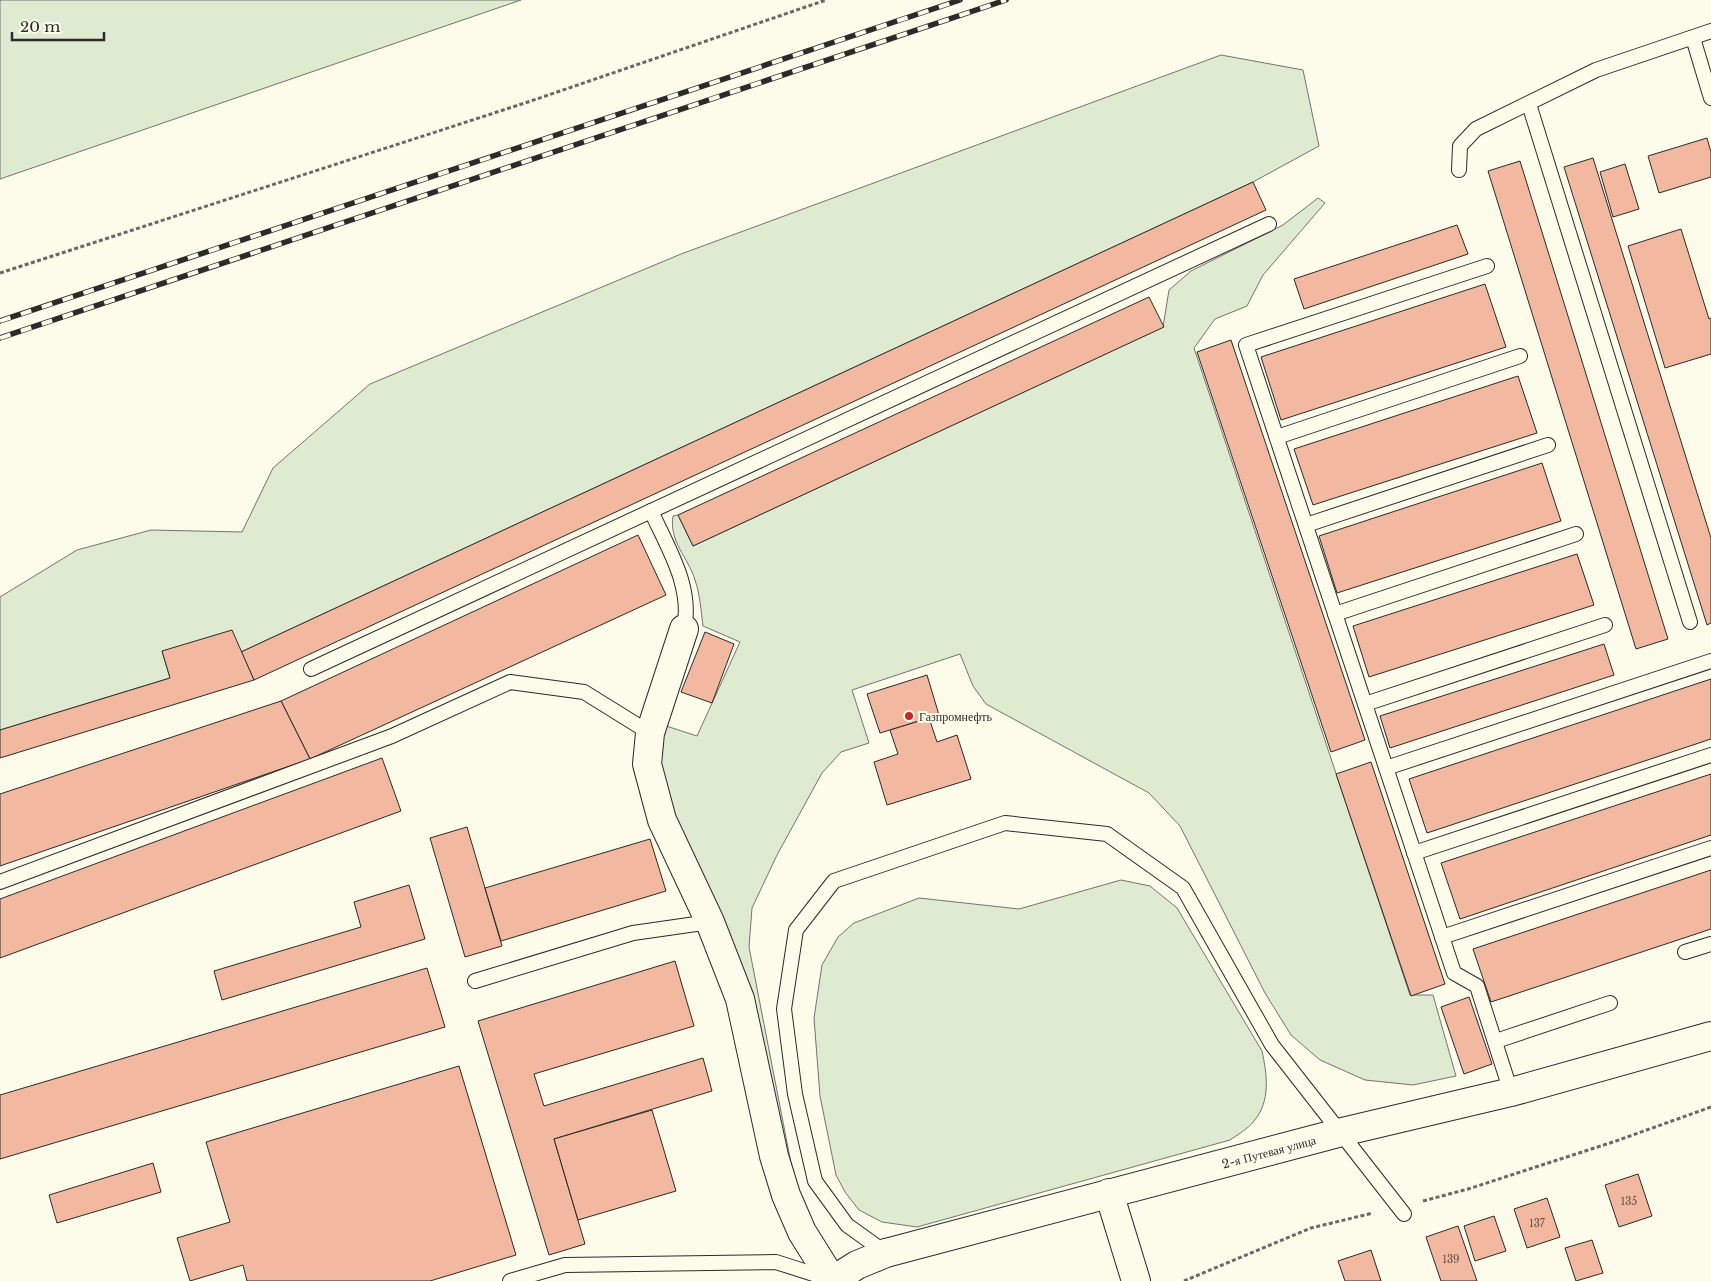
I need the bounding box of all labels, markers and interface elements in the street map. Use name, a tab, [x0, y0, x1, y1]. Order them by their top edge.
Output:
scale bar	[12, 10, 105, 42]
text: 20 m	[20, 17, 60, 36]
place label: Газпромнефть	[919, 709, 992, 724]
marker: Газпромнефть	[903, 710, 915, 722]
street label: 2-я Путевая улица	[1220, 1132, 1318, 1171]
house number: 135	[1621, 1195, 1637, 1208]
house number: 137	[1529, 1217, 1546, 1230]
house number: 139	[1442, 1253, 1460, 1266]

